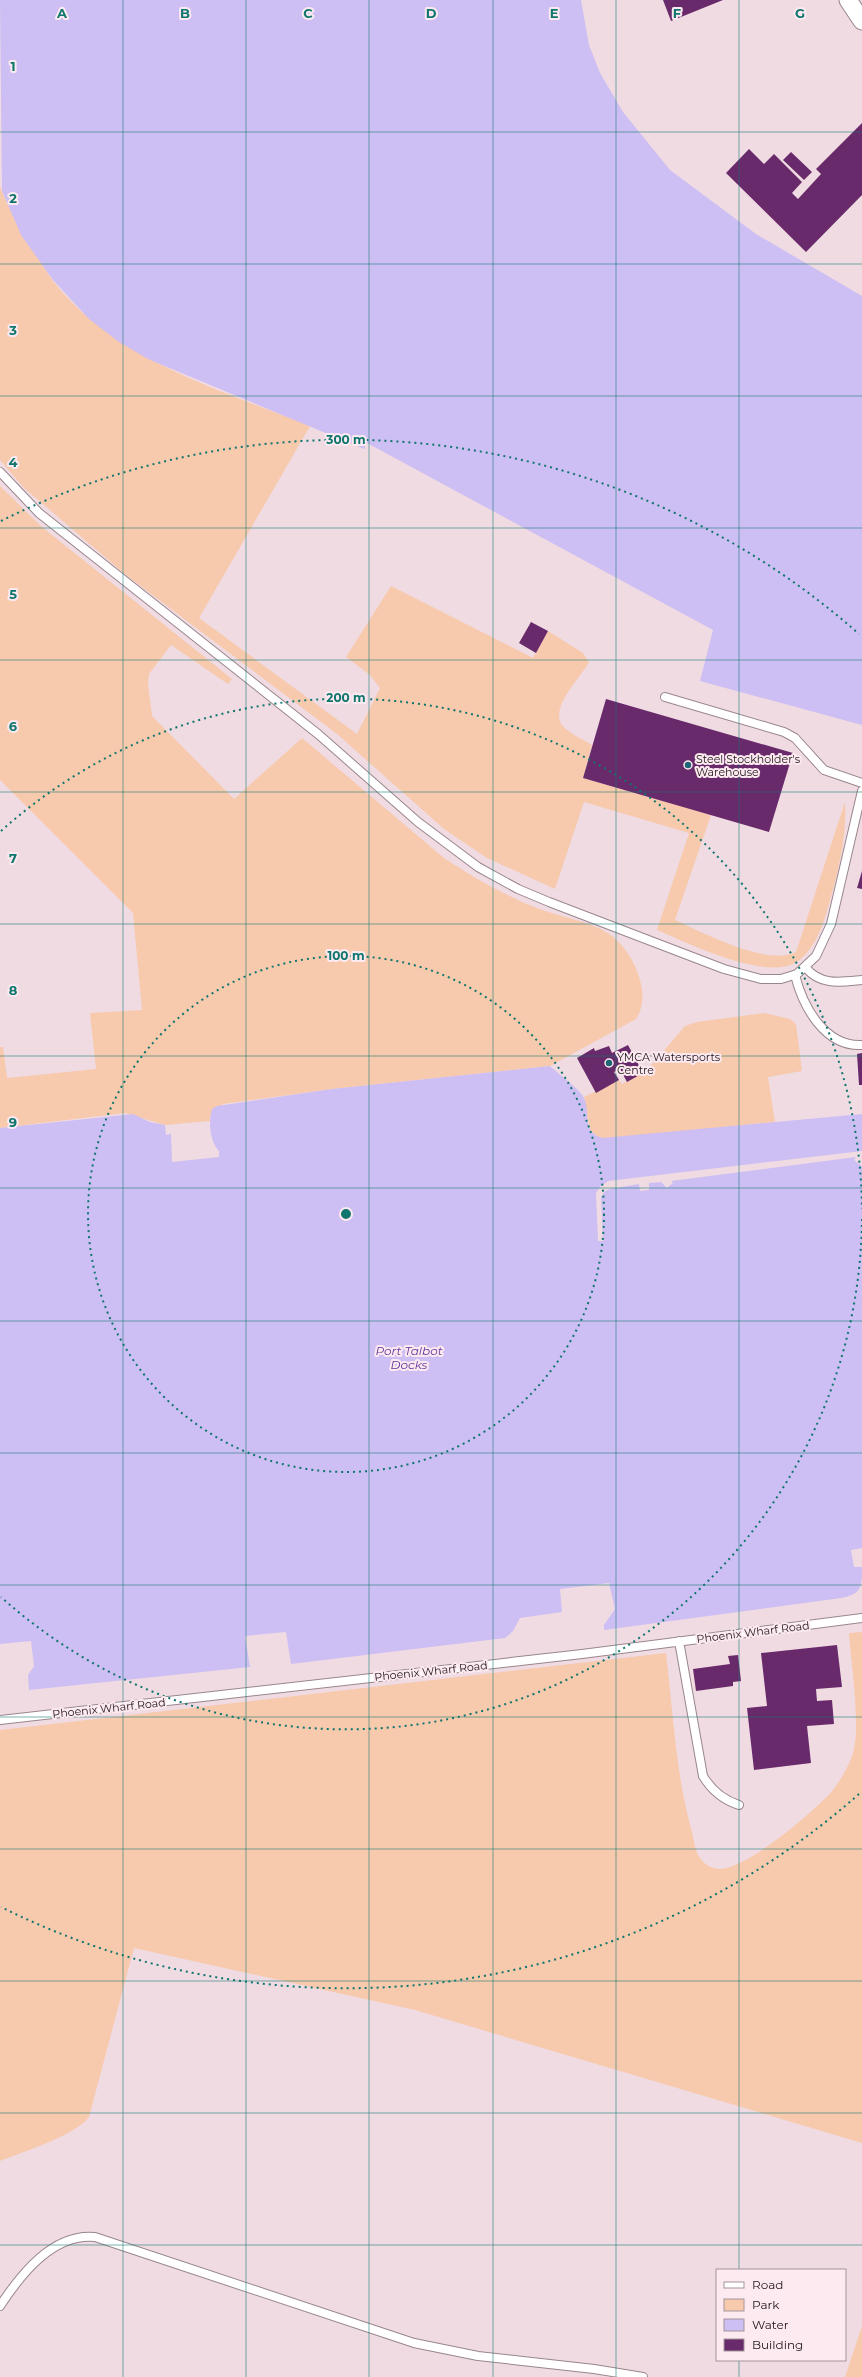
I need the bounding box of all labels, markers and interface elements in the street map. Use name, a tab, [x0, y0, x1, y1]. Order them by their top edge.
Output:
text: A	[56, 5, 68, 21]
text: B	[180, 5, 190, 21]
text: C	[303, 5, 313, 21]
text: D	[426, 5, 437, 21]
text: E	[550, 5, 559, 21]
text: F	[673, 5, 681, 21]
text: G	[795, 5, 805, 21]
text: 1	[10, 58, 16, 74]
text: 2	[9, 190, 17, 206]
text: 3	[8, 322, 17, 338]
text: 300 m	[325, 432, 366, 447]
text: 4	[9, 454, 18, 470]
text: 5	[9, 586, 17, 602]
text: 200 m	[326, 690, 366, 705]
text: 6	[9, 718, 18, 734]
place label: Steel Stockholder's Warehouse	[696, 752, 801, 779]
marker: Steel Stockholder's Warehouse	[683, 760, 693, 770]
text: 7	[9, 850, 17, 866]
text: 100 m	[328, 948, 364, 963]
text: 8	[9, 982, 18, 998]
place label: YMCA Watersports Centre	[617, 1050, 721, 1077]
marker: YMCA Watersports Centre	[604, 1058, 614, 1068]
text: 9	[9, 1114, 17, 1130]
centre of rings	[339, 1207, 353, 1221]
water label: Port Talbot Docks	[375, 1343, 443, 1372]
street label: Phoenix Wharf Road	[696, 1618, 810, 1646]
street label: Phoenix Wharf Road	[374, 1658, 488, 1684]
street label: Phoenix Wharf Road	[52, 1695, 166, 1721]
legend	[716, 2269, 846, 2361]
text: Road	[752, 2277, 783, 2292]
text: Park	[752, 2297, 780, 2312]
text: Water	[752, 2317, 789, 2332]
text: Building	[752, 2337, 803, 2352]

